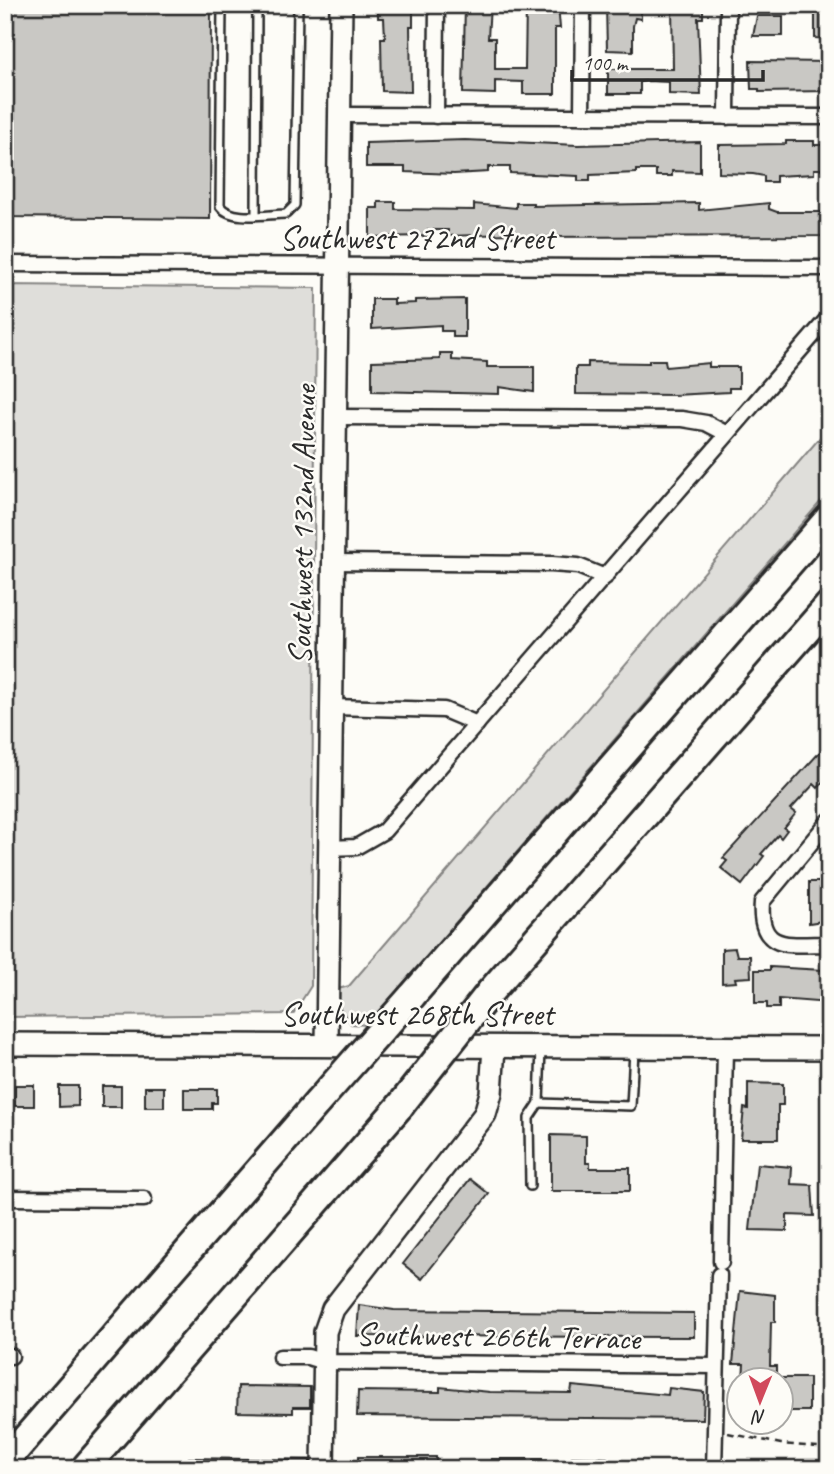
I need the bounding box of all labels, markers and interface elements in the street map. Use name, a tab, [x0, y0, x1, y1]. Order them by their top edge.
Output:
scale bar	[572, 38, 762, 82]
text: 100 m	[582, 50, 629, 76]
street label: Southwest 272nd Street	[280, 217, 558, 259]
street label: Southwest 132nd Avenue	[279, 382, 325, 665]
street label: Southwest 268th Street	[280, 993, 557, 1035]
street label: Southwest 266th Terrace	[356, 1313, 643, 1360]
north arrow	[726, 1366, 796, 1436]
text: N	[750, 1405, 766, 1429]

